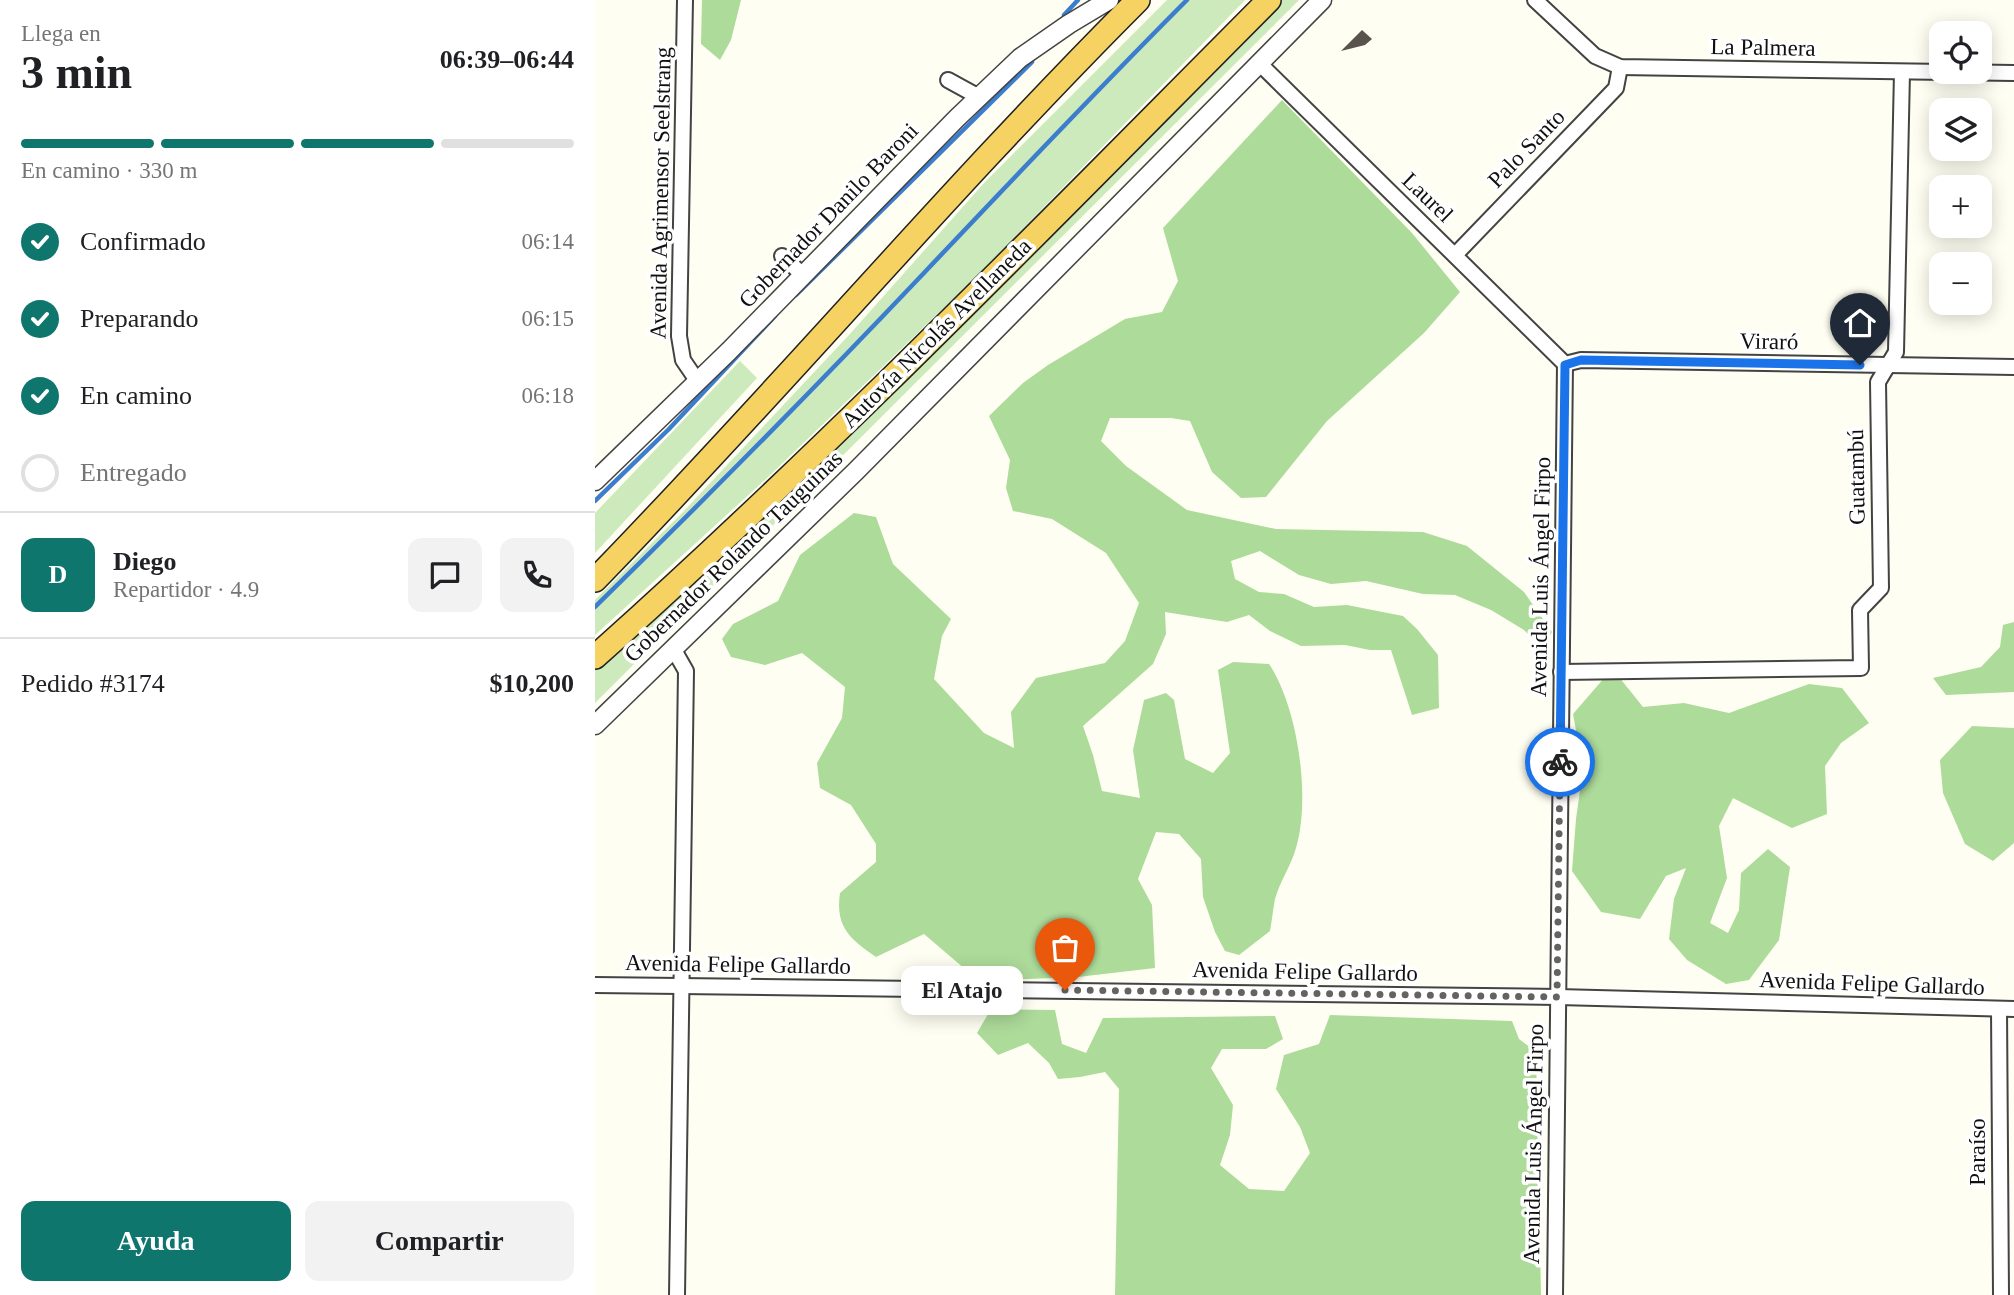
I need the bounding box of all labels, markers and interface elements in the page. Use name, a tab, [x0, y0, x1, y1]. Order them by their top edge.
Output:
text: Llega en	[21, 21, 101, 46]
map controls	[1929, 21, 1992, 315]
button: locate	[1929, 21, 1992, 84]
street label: La Palmera	[1710, 34, 1816, 61]
text: 06:39–06:44	[440, 45, 574, 74]
street label: Avenida Agrimensor Seelstrang	[645, 46, 676, 339]
text: 3 min	[21, 47, 132, 98]
button: layers	[1929, 98, 1992, 161]
street label: Palo Santo	[1483, 104, 1570, 193]
street label: Gobernador Danilo Baroni	[734, 118, 923, 313]
text: En camino · 330 m	[21, 158, 197, 183]
street label: Laurel	[1397, 168, 1458, 227]
button: +	[1929, 175, 1992, 238]
icon: check	[21, 223, 59, 261]
text: Confirmado	[80, 227, 206, 256]
text: 06:14	[522, 229, 574, 254]
street label: Autovía Nicolás Avellaneda	[836, 233, 1036, 433]
button: −	[1929, 252, 1992, 315]
pin	[1830, 293, 1890, 365]
icon: check	[21, 300, 59, 338]
text: Preparando	[80, 304, 198, 333]
icon: home	[1841, 304, 1879, 342]
text: 06:15	[522, 306, 574, 331]
street label: Viraró	[1739, 328, 1799, 355]
icon: check	[21, 377, 59, 415]
text: En camino	[80, 381, 192, 410]
text: 06:18	[522, 383, 574, 408]
street label: Guatambú	[1843, 428, 1870, 525]
street label: Gobernador Rolando Tauguinas	[619, 446, 847, 667]
street label: Avenida Luis Ángel Firpo	[1526, 457, 1555, 697]
text: Entregado	[80, 458, 187, 487]
button: chat	[408, 538, 482, 612]
button: phone	[500, 538, 574, 612]
text: Diego	[113, 547, 177, 576]
text: D	[49, 560, 67, 589]
text: Repartidor · 4.9	[113, 577, 259, 602]
text: Pedido #3174	[21, 669, 165, 698]
text: $10,200	[490, 669, 574, 698]
courier	[1525, 727, 1595, 797]
icon: bike	[1541, 743, 1579, 781]
pin	[1035, 918, 1095, 990]
icon: bag	[1046, 929, 1084, 967]
street label: Avenida Felipe Gallardo	[625, 950, 851, 979]
street label: Avenida Felipe Gallardo	[1192, 957, 1418, 986]
callout: El Atajo	[901, 965, 1023, 1014]
street label: Avenida Felipe Gallardo	[1759, 967, 1985, 1000]
text: El Atajo	[921, 978, 1003, 1003]
street label: Avenida Luis Ángel Firpo	[1519, 1024, 1548, 1264]
street label: Paraíso	[1965, 1118, 1990, 1186]
button: Ayuda	[21, 1201, 291, 1281]
button: Compartir	[305, 1201, 574, 1281]

